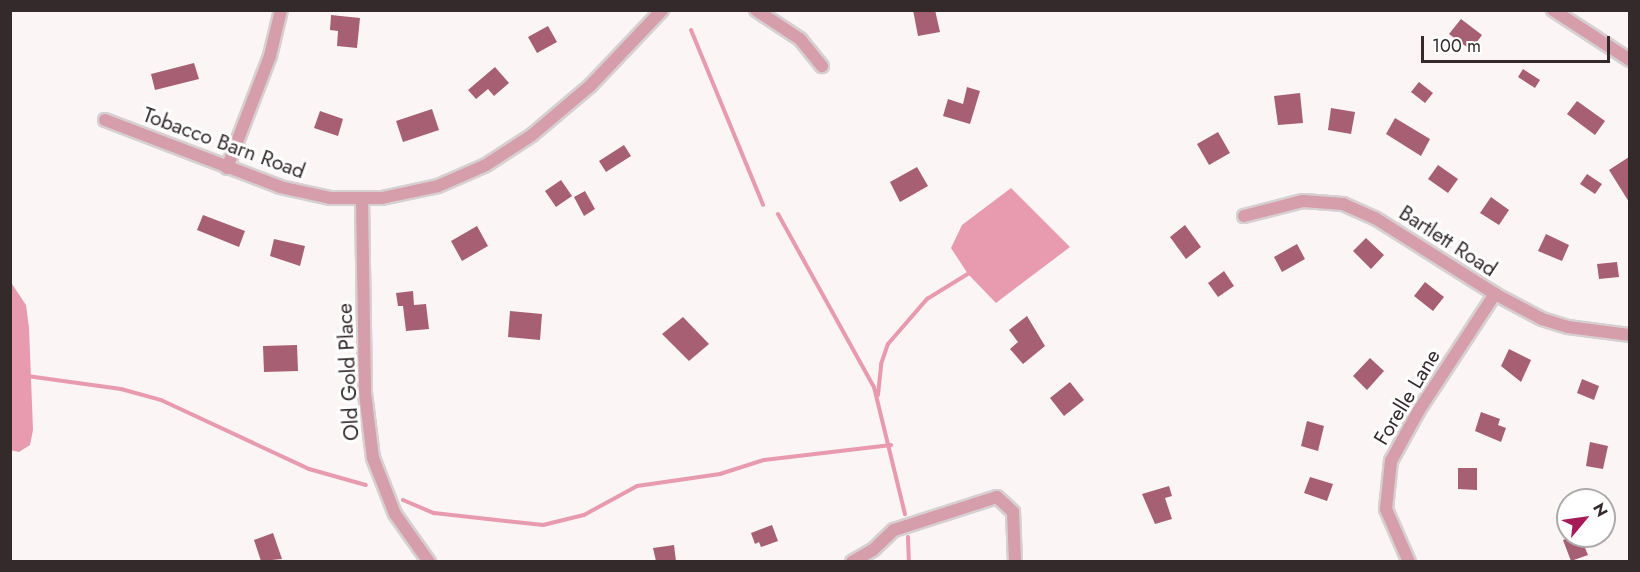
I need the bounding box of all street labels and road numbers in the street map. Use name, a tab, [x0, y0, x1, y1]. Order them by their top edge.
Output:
street label: Tobacco Barn Road	[139, 102, 309, 184]
street label: Bartlett Road	[1394, 200, 1502, 282]
street label: Old Gold Place	[332, 303, 364, 441]
street label: Forelle Lane	[1369, 345, 1445, 449]

